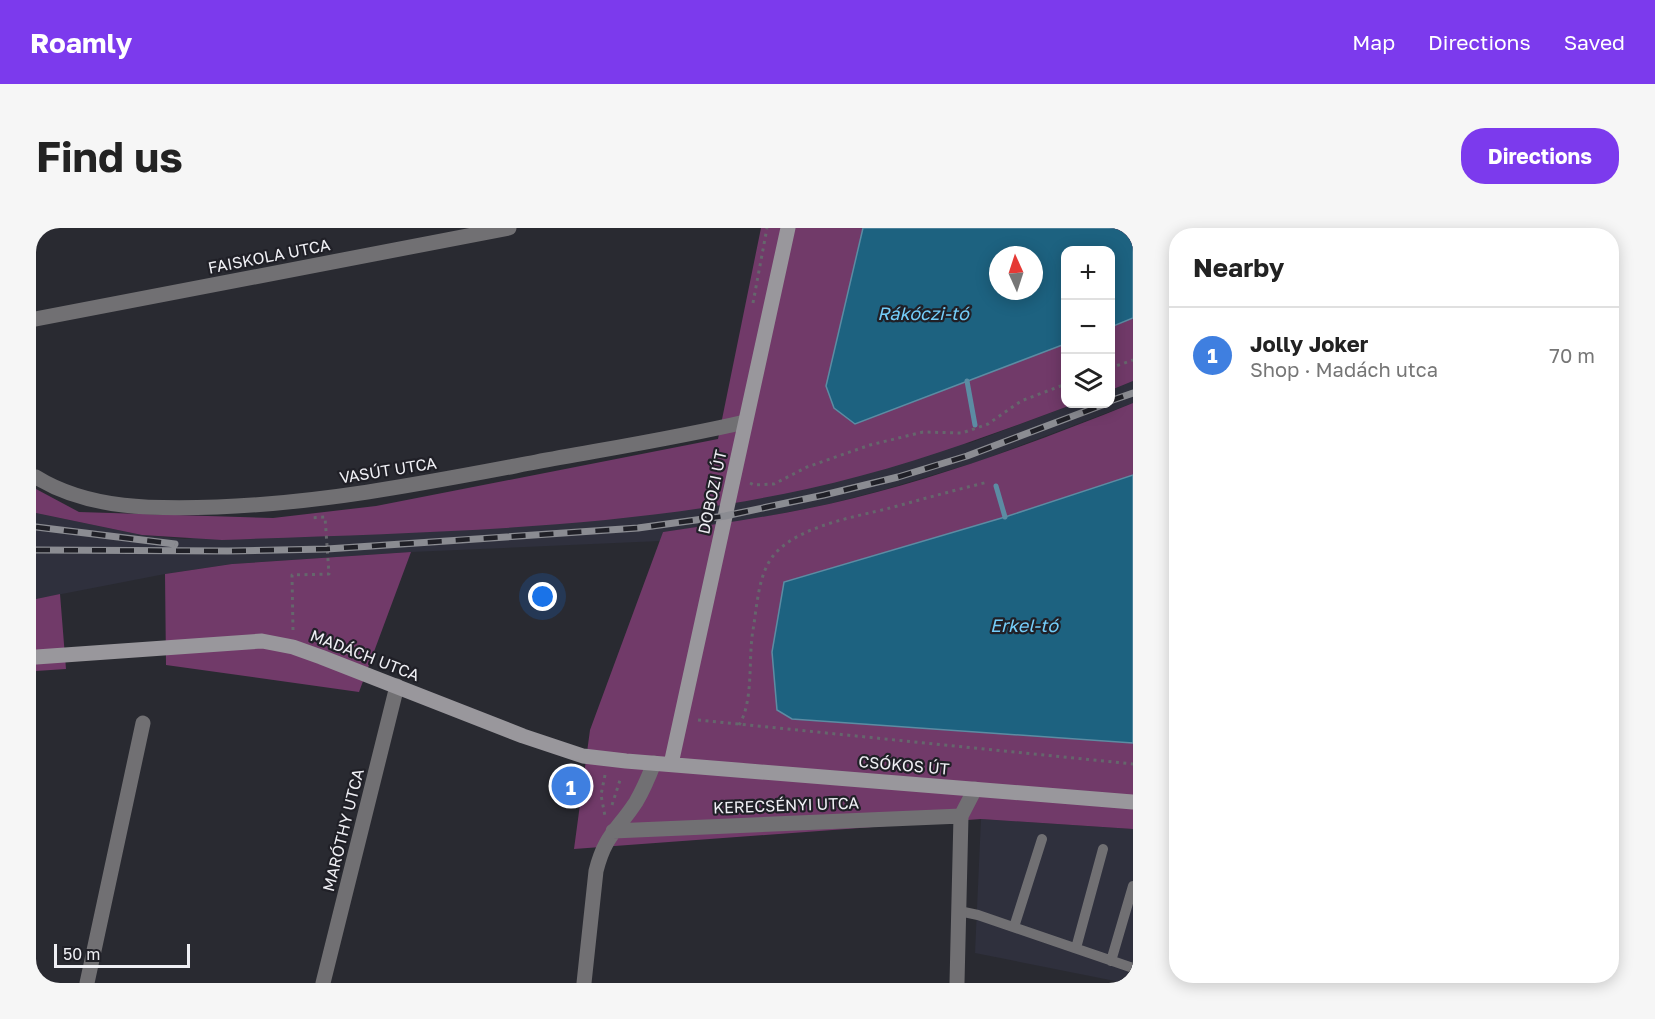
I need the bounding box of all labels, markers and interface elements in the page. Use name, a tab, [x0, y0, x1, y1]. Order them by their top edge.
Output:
text: Roamly	[30, 26, 132, 59]
text: Map	[1352, 29, 1395, 55]
text: Directions	[1428, 29, 1531, 55]
text: Saved	[1564, 29, 1625, 55]
button: Directions	[1461, 128, 1619, 184]
text: Find us	[36, 131, 183, 181]
street label: FAISKOLA UTCA	[206, 234, 332, 278]
north arrow	[989, 246, 1043, 300]
map controls	[1061, 246, 1115, 408]
button: +	[1061, 246, 1115, 300]
text: Nearby	[1193, 252, 1284, 283]
button: −	[1061, 300, 1115, 354]
water label: Rákóczi-tó	[877, 302, 971, 324]
text: Jolly Joker	[1250, 330, 1368, 357]
text: 1	[1207, 343, 1218, 367]
text: 70 m	[1549, 343, 1595, 367]
button: layers	[1061, 354, 1115, 408]
text: Shop · Madách utca	[1250, 357, 1438, 381]
street label: DOBOZI ÚT	[693, 448, 731, 536]
street label: VASÚT UTCA	[338, 452, 438, 488]
your location	[528, 582, 557, 611]
water label: Erkel-tó	[990, 614, 1060, 636]
street label: MADÁCH UTCA	[308, 625, 423, 685]
street label: CSÓKOS ÚT	[858, 751, 950, 779]
pin: 1	[552, 764, 590, 808]
street label: MARÓTHY UTCA	[318, 766, 368, 893]
street label: KERECSÉNYI UTCA	[713, 792, 860, 818]
scale bar	[54, 941, 190, 968]
text: 50 m	[63, 944, 100, 964]

